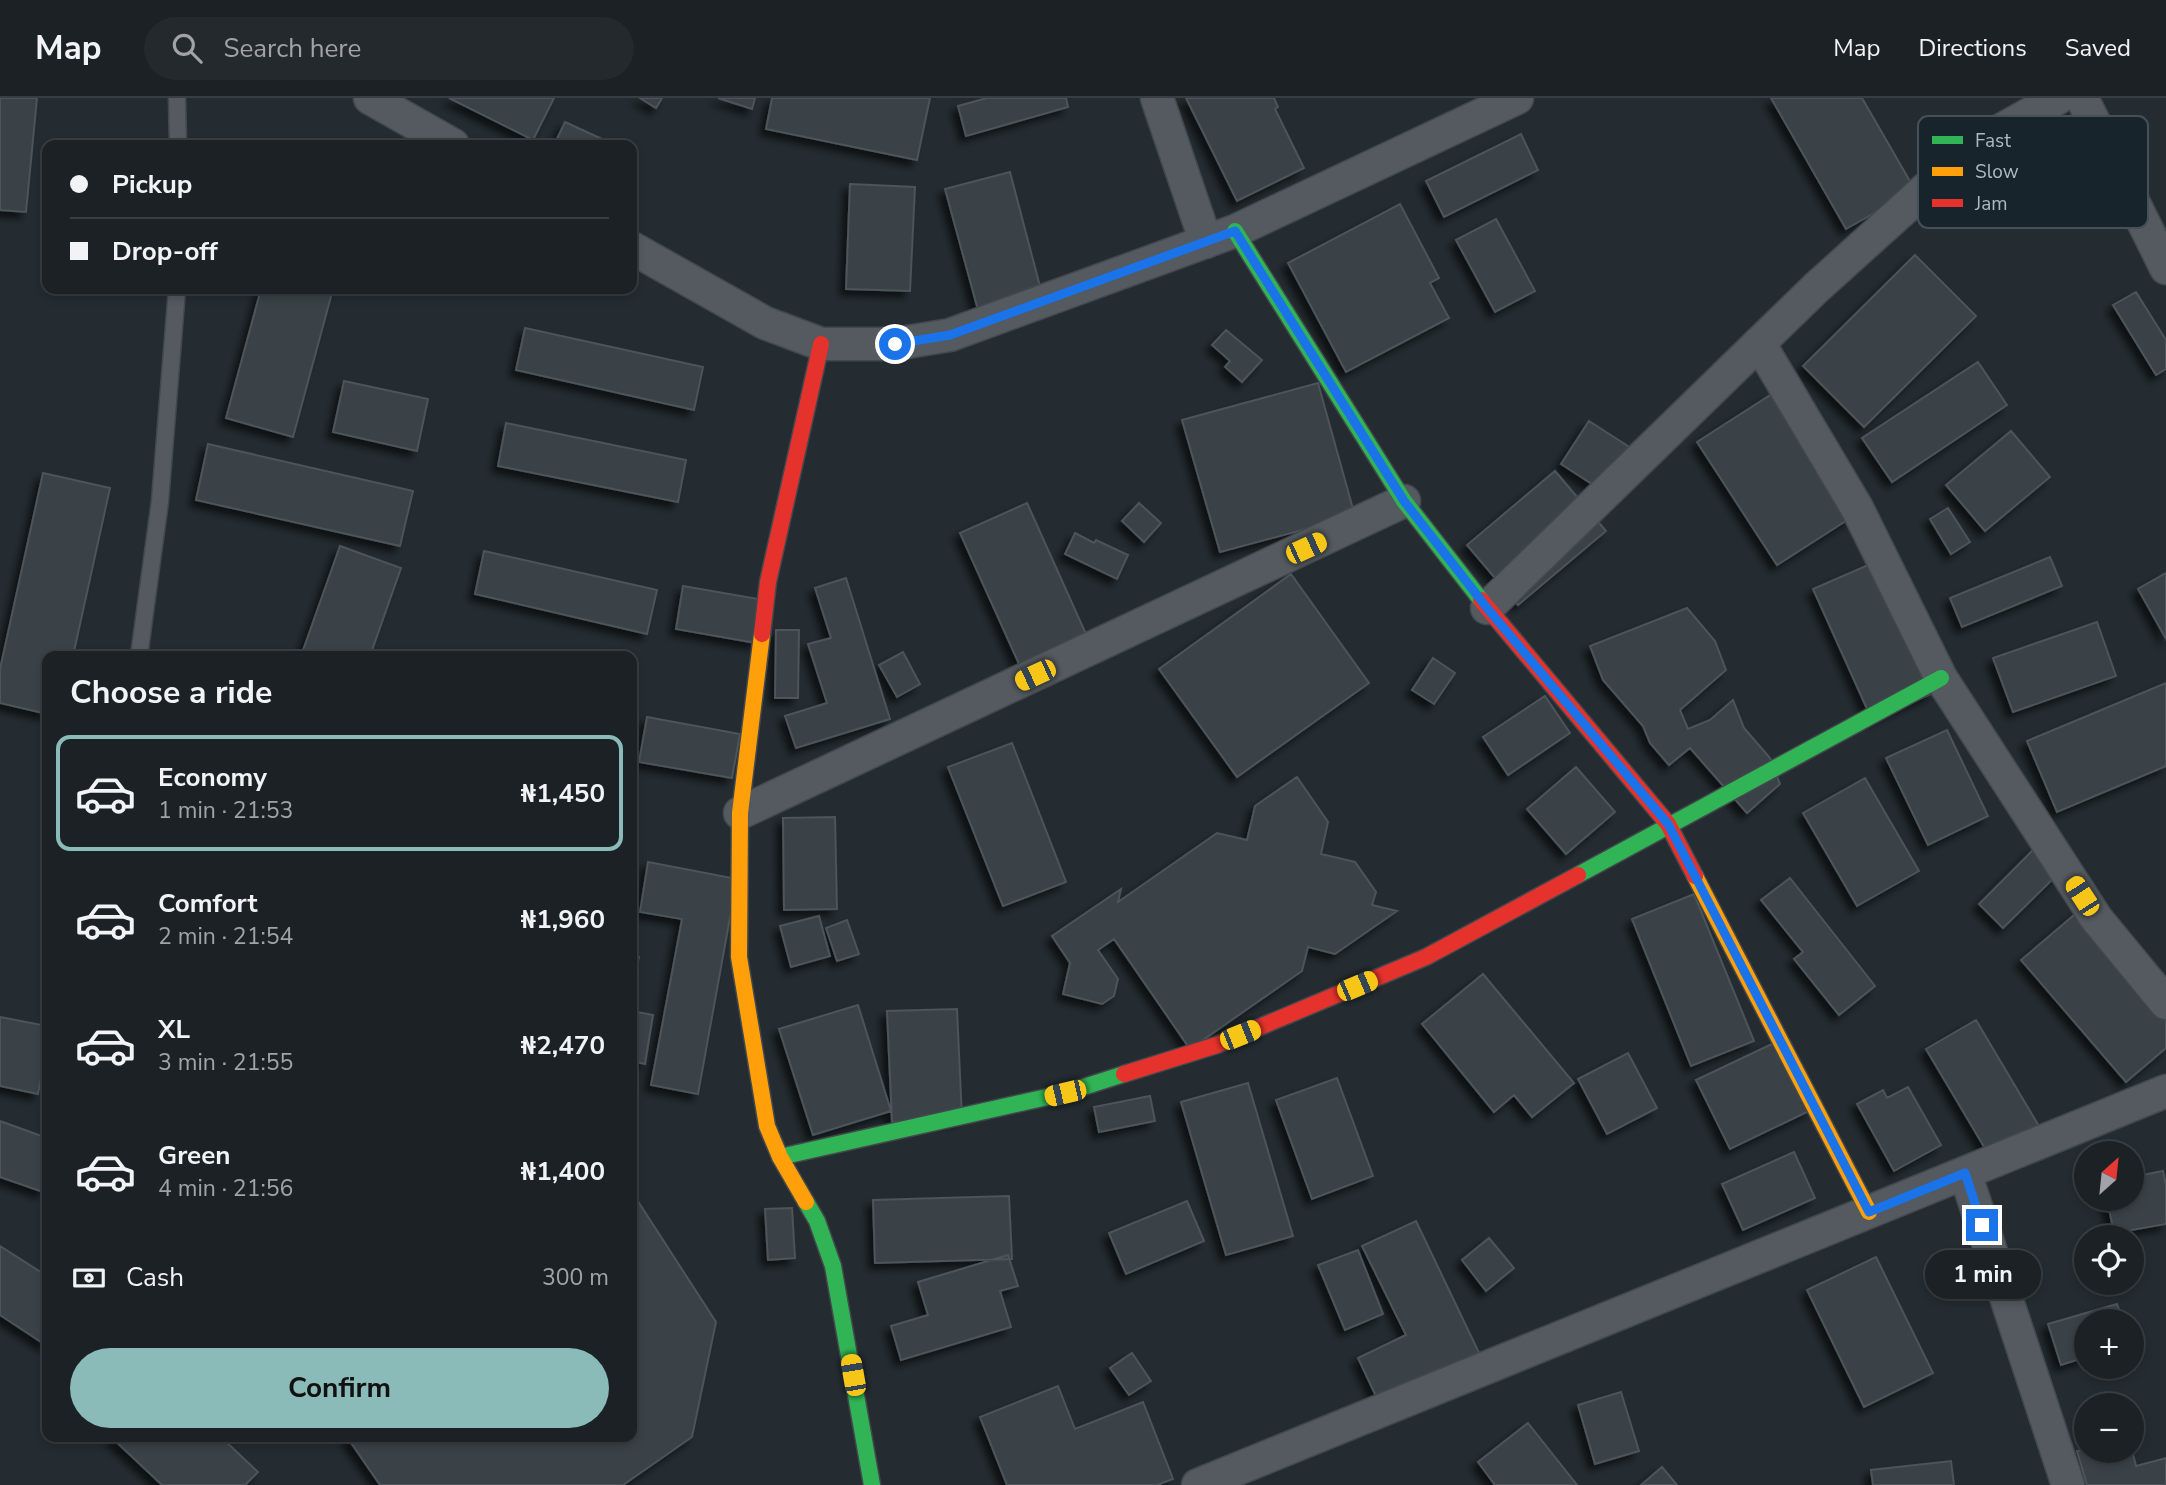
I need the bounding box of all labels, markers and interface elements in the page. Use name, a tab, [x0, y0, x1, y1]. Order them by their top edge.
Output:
search box	[144, 17, 634, 80]
text: Map	[35, 26, 102, 71]
icon: search	[168, 29, 206, 67]
text: Search here	[224, 31, 361, 66]
text: Map	[1833, 32, 1880, 64]
text: Directions	[1918, 32, 2027, 64]
text: Saved	[2065, 32, 2131, 64]
legend	[1918, 116, 2148, 228]
text: Fast	[1975, 128, 2011, 154]
text: Slow	[1975, 159, 2019, 185]
text: Pickup	[112, 167, 192, 202]
text: Jam	[1974, 191, 2008, 217]
text: Drop-off	[112, 234, 218, 269]
route start	[879, 328, 911, 360]
car	[1283, 530, 1330, 566]
car	[1012, 657, 1059, 693]
text: Choose a ride	[70, 671, 272, 714]
text: Economy	[158, 760, 267, 795]
icon: car	[74, 762, 137, 825]
text: ₦1,450	[521, 776, 605, 811]
text: 1 min · 21:53	[158, 795, 293, 826]
car	[2062, 873, 2103, 919]
text: Comfort	[158, 886, 258, 921]
icon: car	[74, 888, 137, 951]
text: ₦1,960	[521, 902, 605, 937]
text: 2 min · 21:54	[158, 921, 293, 952]
car	[1334, 968, 1381, 1004]
text: XL	[158, 1012, 190, 1047]
icon: car	[74, 1014, 137, 1077]
car	[1217, 1017, 1264, 1053]
text: ₦2,470	[521, 1028, 605, 1063]
text: 3 min · 21:55	[158, 1047, 293, 1078]
car	[1043, 1078, 1088, 1108]
text: Green	[158, 1138, 231, 1173]
icon: car	[74, 1140, 137, 1203]
north arrow	[2074, 1141, 2144, 1211]
map controls	[2074, 1141, 2144, 1463]
text: ₦1,400	[521, 1154, 605, 1189]
text: 4 min · 21:56	[158, 1173, 293, 1204]
route end	[1966, 1209, 1998, 1241]
button: locate	[2074, 1225, 2144, 1295]
callout: 1 min	[1924, 1250, 2040, 1298]
icon: cash	[70, 1259, 108, 1297]
text: 1 min	[1953, 1259, 2013, 1290]
text: Cash	[126, 1260, 184, 1295]
text: 300 m	[542, 1262, 609, 1293]
button: +	[2074, 1309, 2144, 1379]
button: Confirm	[70, 1348, 609, 1428]
car	[840, 1352, 867, 1398]
button: −	[2074, 1393, 2144, 1463]

